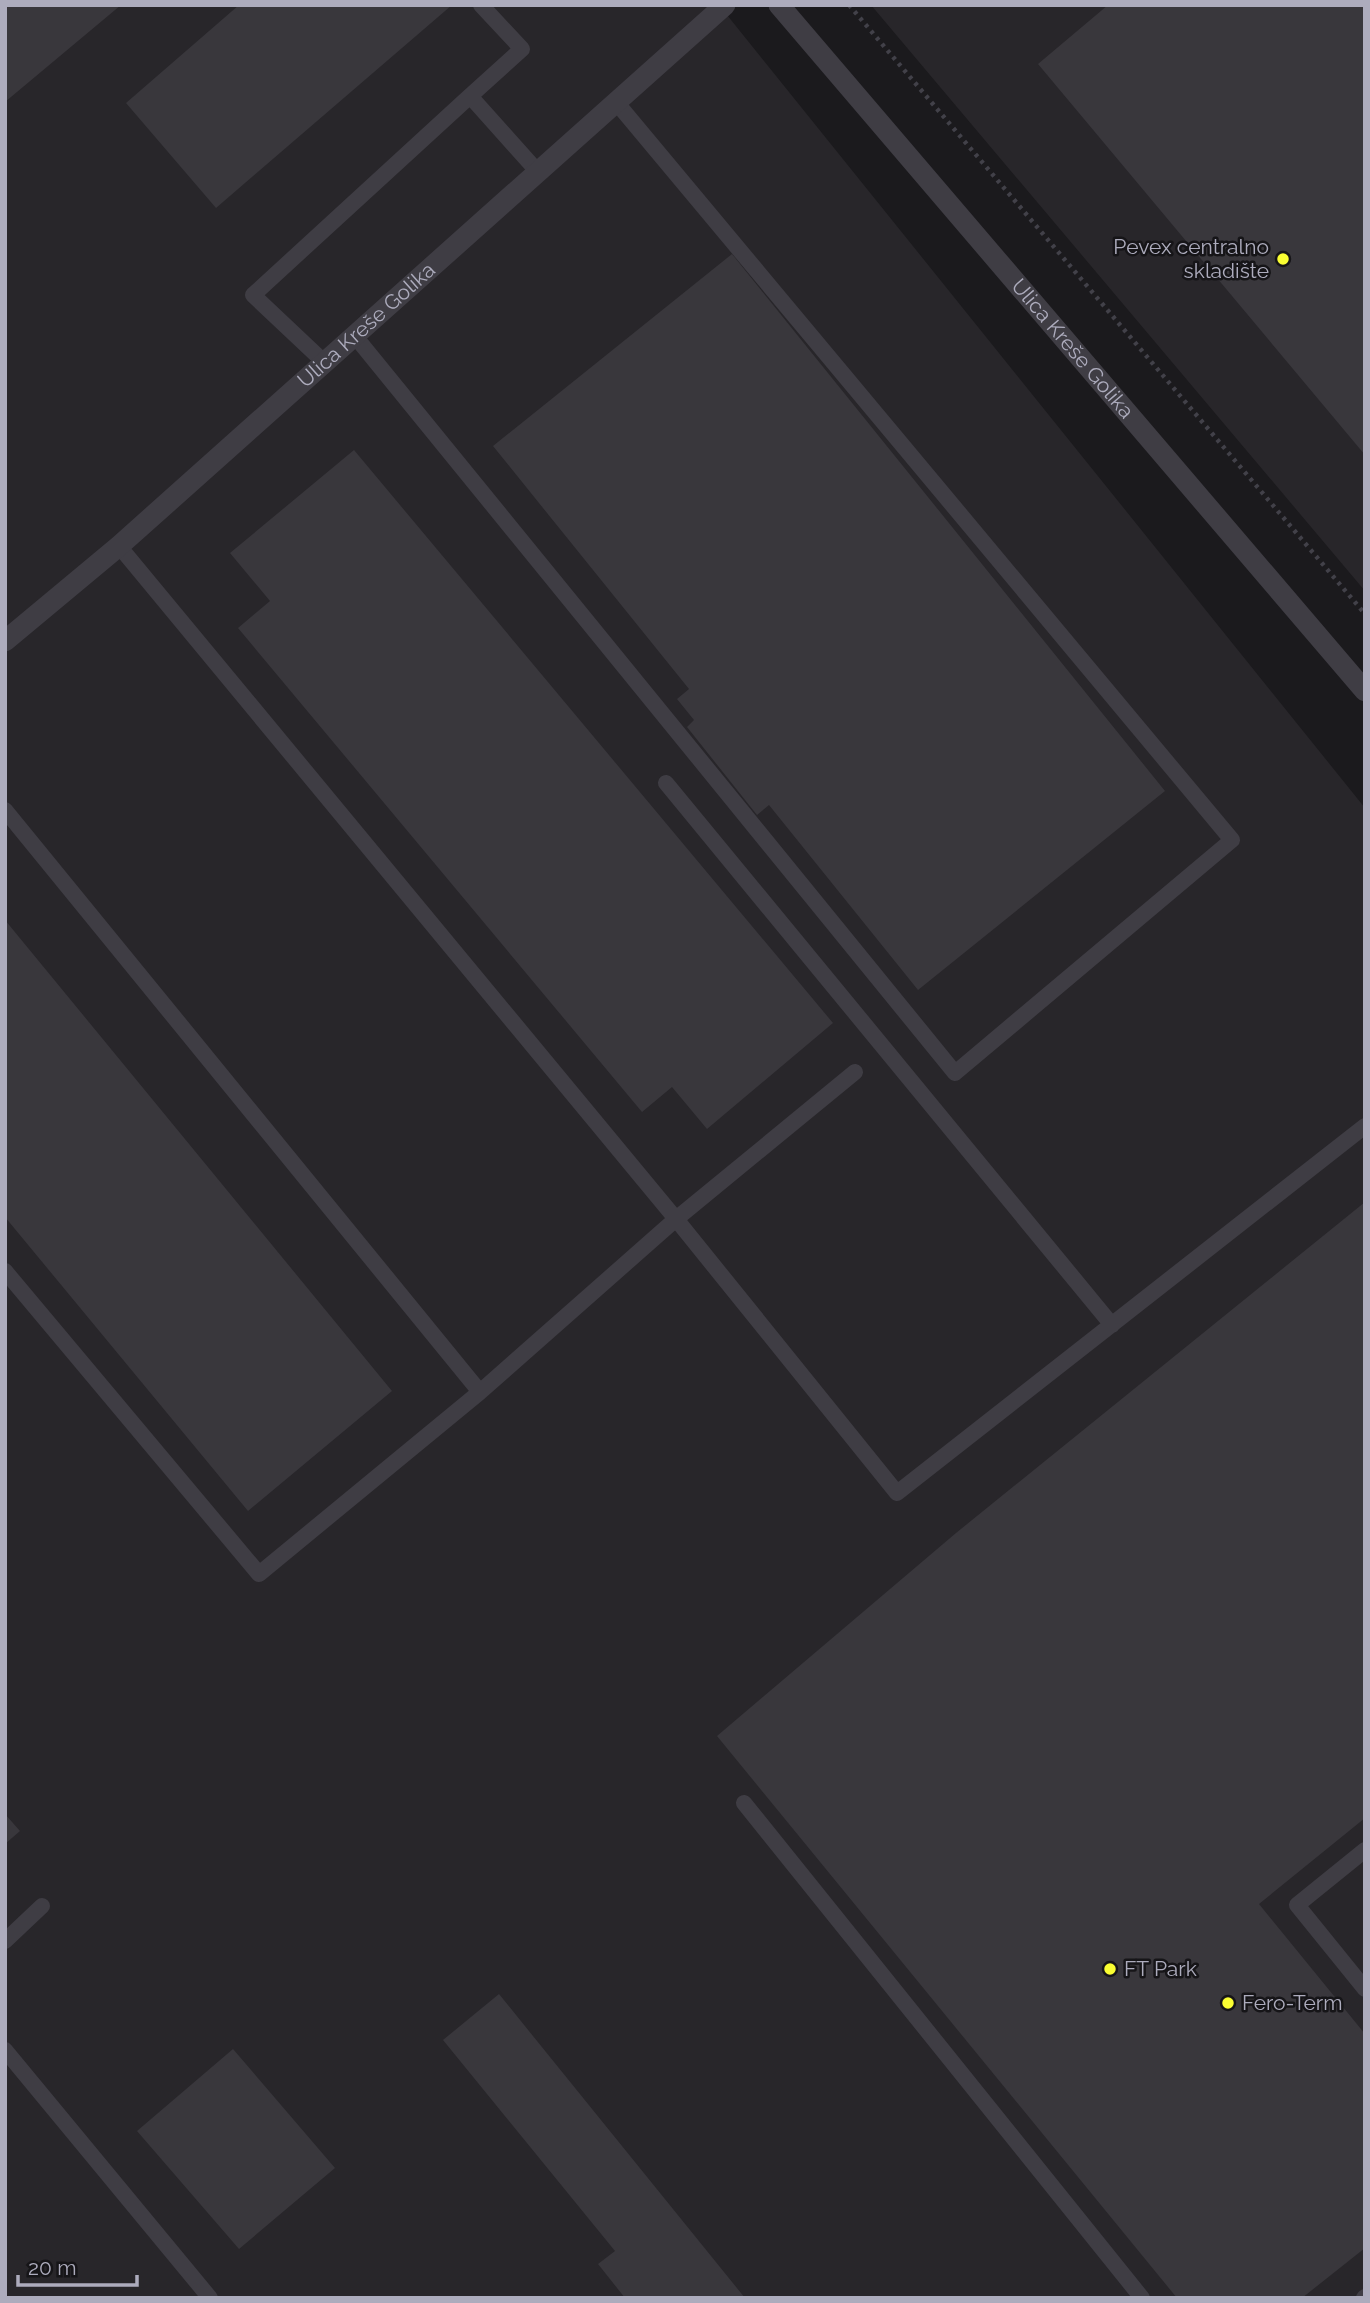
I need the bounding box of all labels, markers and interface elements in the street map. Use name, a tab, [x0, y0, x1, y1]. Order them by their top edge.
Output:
place label: Pevex centralno skladište	[1113, 234, 1269, 283]
marker: Pevex centralno skladište	[1275, 251, 1291, 267]
street label: Ulica Kreše Golika	[292, 257, 440, 393]
street label: Ulica Kreše Golika	[1006, 274, 1139, 423]
place label: FT Park	[1124, 1956, 1197, 1981]
marker: FT Park	[1102, 1961, 1118, 1977]
place label: Fero-Term	[1242, 1990, 1343, 2015]
marker: Fero-Term	[1220, 1995, 1236, 2011]
scale bar	[18, 2244, 136, 2288]
text: 20 m	[28, 2255, 76, 2280]

